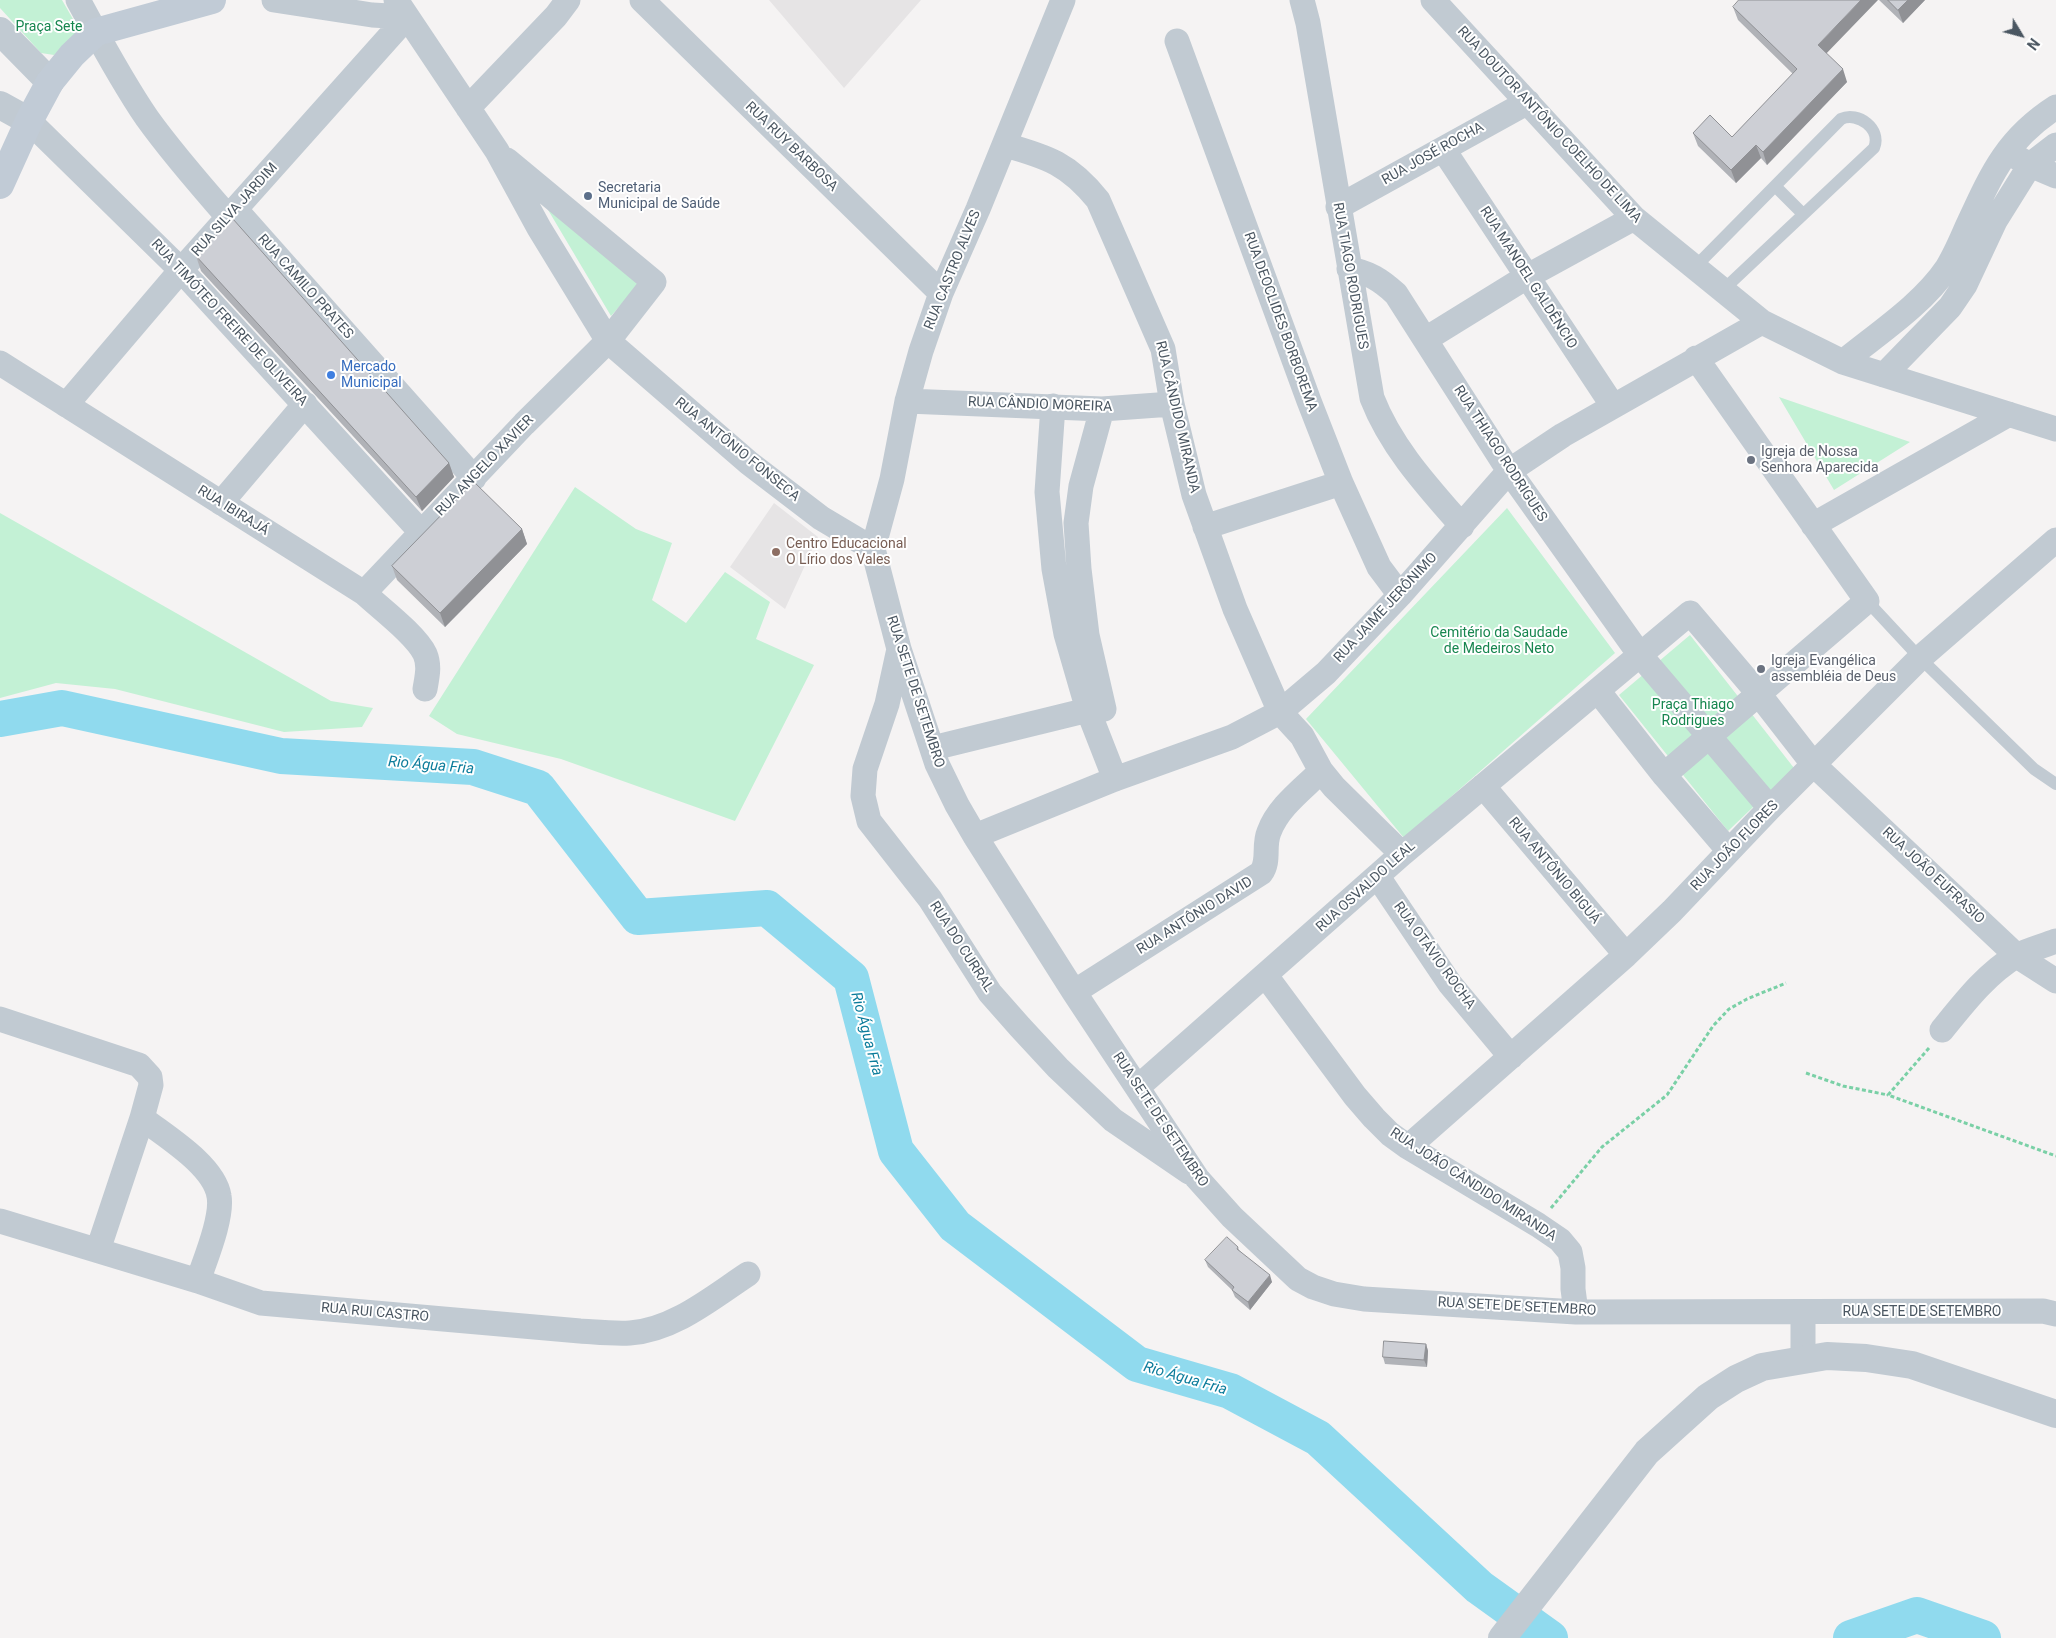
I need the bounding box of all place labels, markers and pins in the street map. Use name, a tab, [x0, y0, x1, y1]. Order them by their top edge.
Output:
place label: Secretaria Municipal de Saúde	[598, 180, 720, 212]
marker: Secretaria Municipal de Saúde	[582, 190, 594, 202]
place label: Mercado Municipal	[341, 359, 402, 392]
marker: Mercado Municipal	[325, 369, 337, 381]
place label: Igreja de Nossa Senhora Aparecida	[1761, 444, 1879, 477]
marker: Igreja de Nossa Senhora Aparecida	[1745, 454, 1757, 466]
place label: Centro Educacional O Lírio dos Vales	[786, 536, 907, 568]
marker: Centro Educacional O Lírio dos Vales	[770, 546, 782, 558]
place label: Igreja Evangélica assembléia de Deus	[1771, 653, 1896, 686]
marker: Igreja Evangélica assembléia de Deus	[1755, 663, 1767, 675]

